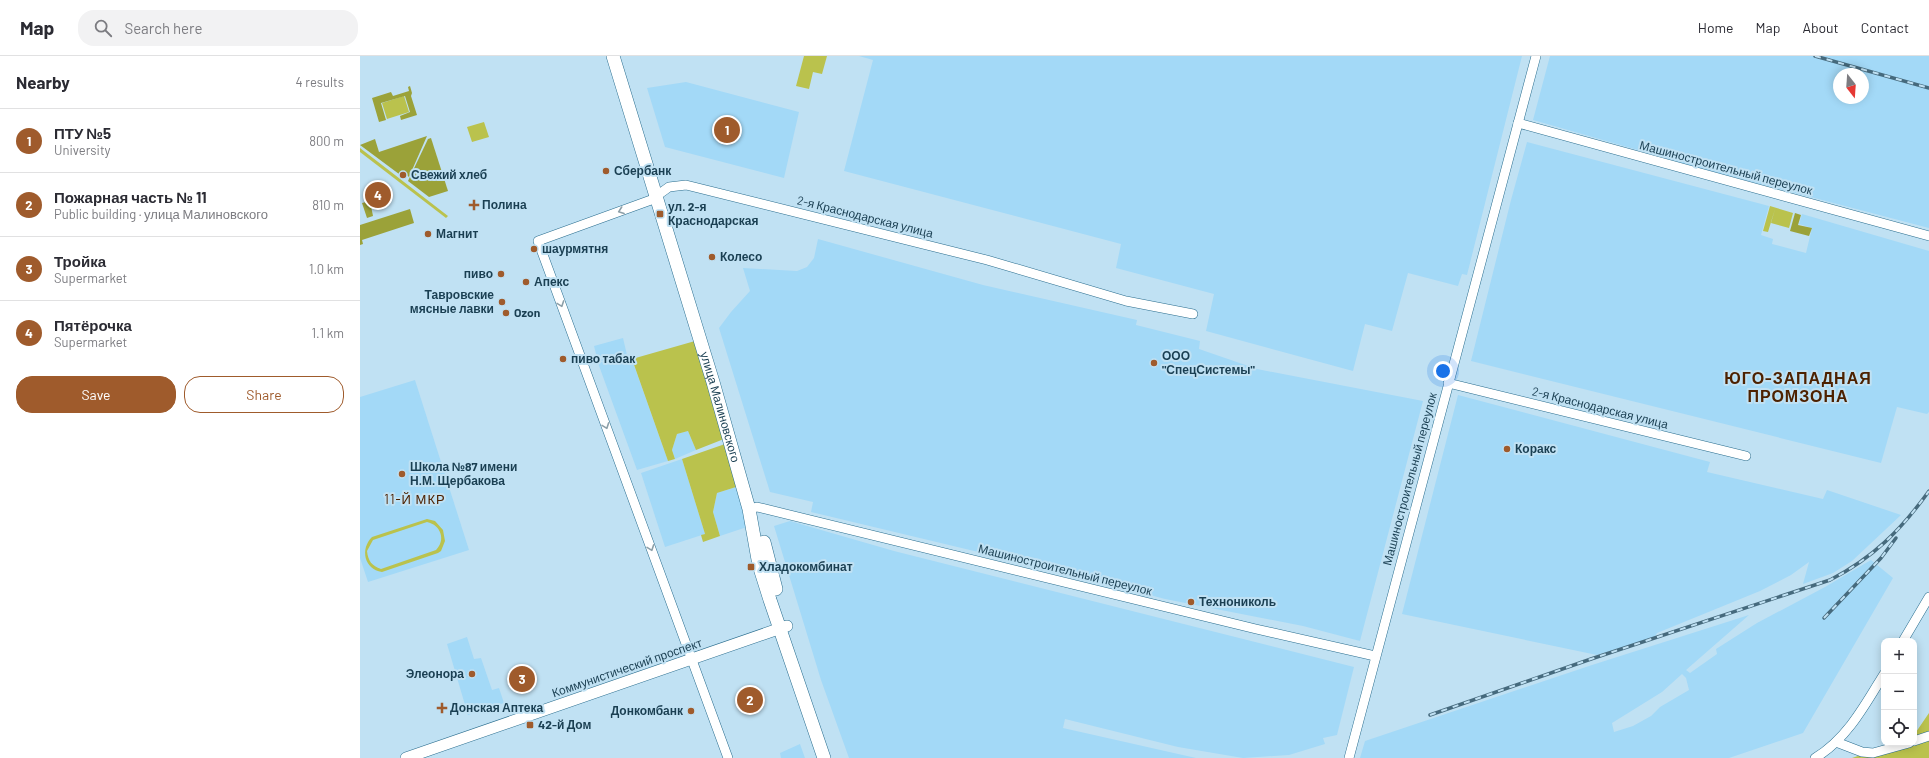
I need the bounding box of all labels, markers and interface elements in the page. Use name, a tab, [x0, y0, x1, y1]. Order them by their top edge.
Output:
search box	[78, 10, 358, 46]
text: Map	[20, 16, 54, 39]
icon: search	[92, 17, 114, 39]
text: Search here	[124, 19, 202, 37]
text: Home	[1698, 19, 1734, 36]
text: Map	[1756, 19, 1780, 36]
text: About	[1802, 19, 1839, 36]
text: Contact	[1861, 19, 1909, 36]
north arrow	[1833, 68, 1869, 104]
text: Nearby	[16, 72, 70, 92]
text: 4 results	[296, 74, 344, 90]
pin: 1	[714, 115, 740, 145]
text: ПТУ №5	[54, 124, 111, 142]
text: 1	[27, 133, 31, 149]
text: 800 m	[309, 133, 344, 149]
street label: Машиностроительный переулок	[1638, 137, 1815, 198]
text: University	[54, 142, 111, 158]
place label: Сбербанк	[614, 163, 672, 178]
marker: Сбербанк	[601, 166, 611, 176]
place label: Свежий хлеб	[411, 167, 487, 181]
marker: Свежий хлеб	[398, 170, 408, 180]
pin: 4	[365, 180, 391, 210]
text: Пожарная часть № 11	[54, 188, 207, 206]
street label: 2-я Краснодарская улица	[795, 192, 935, 241]
text: 2	[25, 197, 33, 213]
text: 810 m	[312, 197, 344, 213]
place label: Полина	[482, 197, 527, 211]
place label: ул. 2-я Краснодарская	[668, 199, 758, 228]
marker: Полина	[469, 200, 479, 210]
text: Public building · улица Малиновского	[54, 206, 268, 222]
one-way arrow	[617, 206, 624, 214]
marker: ул. 2-я Краснодарская	[655, 209, 665, 219]
place label: Магнит	[436, 226, 478, 240]
marker: Магнит	[423, 229, 433, 239]
place label: шаурмятня	[542, 241, 608, 256]
marker: шаурмятня	[529, 244, 539, 254]
place label: Колесо	[720, 249, 762, 263]
text: Тройка	[54, 252, 106, 270]
marker: Колесо	[707, 252, 717, 262]
text: 3	[25, 261, 33, 277]
text: 1.0 km	[309, 261, 344, 277]
place label: пиво	[464, 266, 493, 280]
marker: пиво	[496, 269, 506, 279]
text: Supermarket	[54, 270, 127, 286]
place label: Апекс	[534, 274, 569, 288]
marker: Апекс	[521, 277, 531, 287]
place label: Тавровские мясные лавки	[410, 287, 494, 315]
marker: Тавровские мясные лавки	[497, 297, 507, 307]
one-way arrow	[556, 301, 564, 308]
place label: Ozon	[514, 305, 540, 319]
marker: Ozon	[501, 308, 511, 318]
text: Пятёрочка	[54, 316, 132, 334]
text: 4	[25, 325, 33, 341]
text: 1.1 km	[311, 325, 344, 341]
text: Supermarket	[54, 334, 127, 350]
place label: ООО "СпецСистемы"	[1162, 348, 1256, 377]
street label: улица Малиновского	[697, 350, 743, 464]
place label: пиво табак	[571, 351, 636, 365]
marker: пиво табак	[558, 354, 568, 364]
marker: ООО "СпецСистемы"	[1149, 358, 1159, 368]
your location	[1433, 361, 1453, 381]
district label: ЮГО-ЗАПАДНАЯ ПРОМЗОНА	[1724, 368, 1872, 405]
button: Save	[16, 376, 176, 413]
button: Share	[184, 376, 344, 413]
street label: 2-я Краснодарская улица	[1530, 383, 1670, 432]
street label: Машиностроительный переулок	[1379, 390, 1440, 567]
one-way arrow	[601, 422, 609, 429]
place label: Коракс	[1515, 441, 1557, 456]
marker: Коракс	[1502, 444, 1512, 454]
place label: Школа №87 имени Н.М. Щербакова	[410, 459, 517, 488]
marker: Школа №87 имени Н.М. Щербакова	[397, 469, 407, 479]
district label: 11-Й МКР	[384, 491, 446, 507]
street label: Машиностроительный переулок	[977, 541, 1154, 599]
one-way arrow	[646, 544, 654, 551]
place label: Хладокомбинат	[759, 559, 853, 574]
marker: Хладокомбинат	[746, 562, 756, 572]
place label: Технониколь	[1199, 594, 1276, 608]
marker: Технониколь	[1186, 597, 1196, 607]
street label: Коммунистический проспект	[550, 635, 704, 700]
map controls	[1881, 638, 1917, 746]
button: +	[1881, 638, 1917, 674]
pin: 3	[509, 664, 535, 694]
place label: Элеонора	[406, 666, 464, 681]
marker: Элеонора	[467, 669, 477, 679]
button: −	[1881, 674, 1917, 710]
pin: 2	[737, 685, 763, 715]
place label: Донская Аптека	[450, 700, 543, 715]
marker: Донская Аптека	[437, 703, 447, 713]
place label: Донкомбанк	[611, 703, 684, 718]
marker: Донкомбанк	[686, 706, 696, 716]
button: locate	[1881, 710, 1917, 746]
place label: 42-й Дом	[538, 717, 592, 732]
marker: 42-й Дом	[525, 720, 535, 730]

